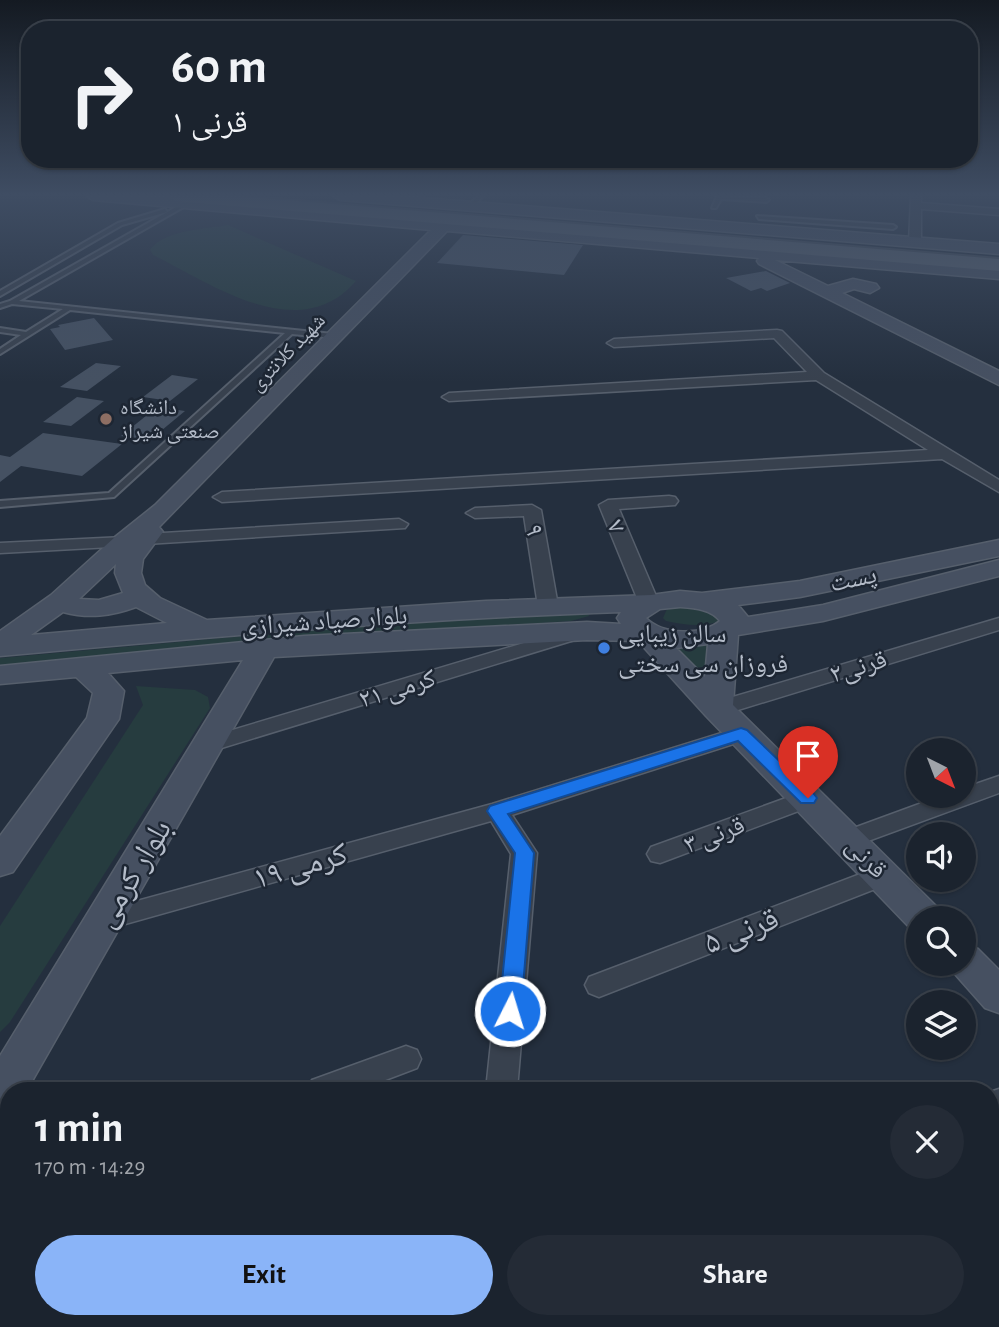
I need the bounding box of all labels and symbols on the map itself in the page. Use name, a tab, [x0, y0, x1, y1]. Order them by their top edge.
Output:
street label: شهید کلانتری	[245, 309, 330, 396]
place label: دانشگاه صنعتی شیراز	[119, 397, 220, 444]
marker: دانشگاه صنعتی شیراز	[98, 411, 114, 427]
street label: ۷	[602, 516, 630, 537]
street label: ۹	[520, 522, 548, 538]
street label: پست	[827, 561, 880, 599]
street label: بلوار صیاد شیرازی	[240, 602, 408, 642]
place label: سالن زیبایی فروزان سی سختی	[618, 621, 788, 679]
marker: سالن زیبایی فروزان سی سختی	[596, 640, 612, 656]
street label: قرنی۲	[827, 646, 890, 690]
street label: کرمی ۲۱	[356, 665, 439, 715]
pin	[778, 726, 838, 798]
north arrow	[906, 738, 976, 808]
street label: قرنی ۳	[681, 812, 749, 860]
street label: بلوار کرمی	[88, 814, 180, 935]
street label: قرنی	[839, 832, 892, 885]
street label: کرمی ۱۹	[249, 837, 352, 898]
street label: قرنی ۵	[700, 902, 784, 962]
position arrow	[473, 974, 547, 1048]

